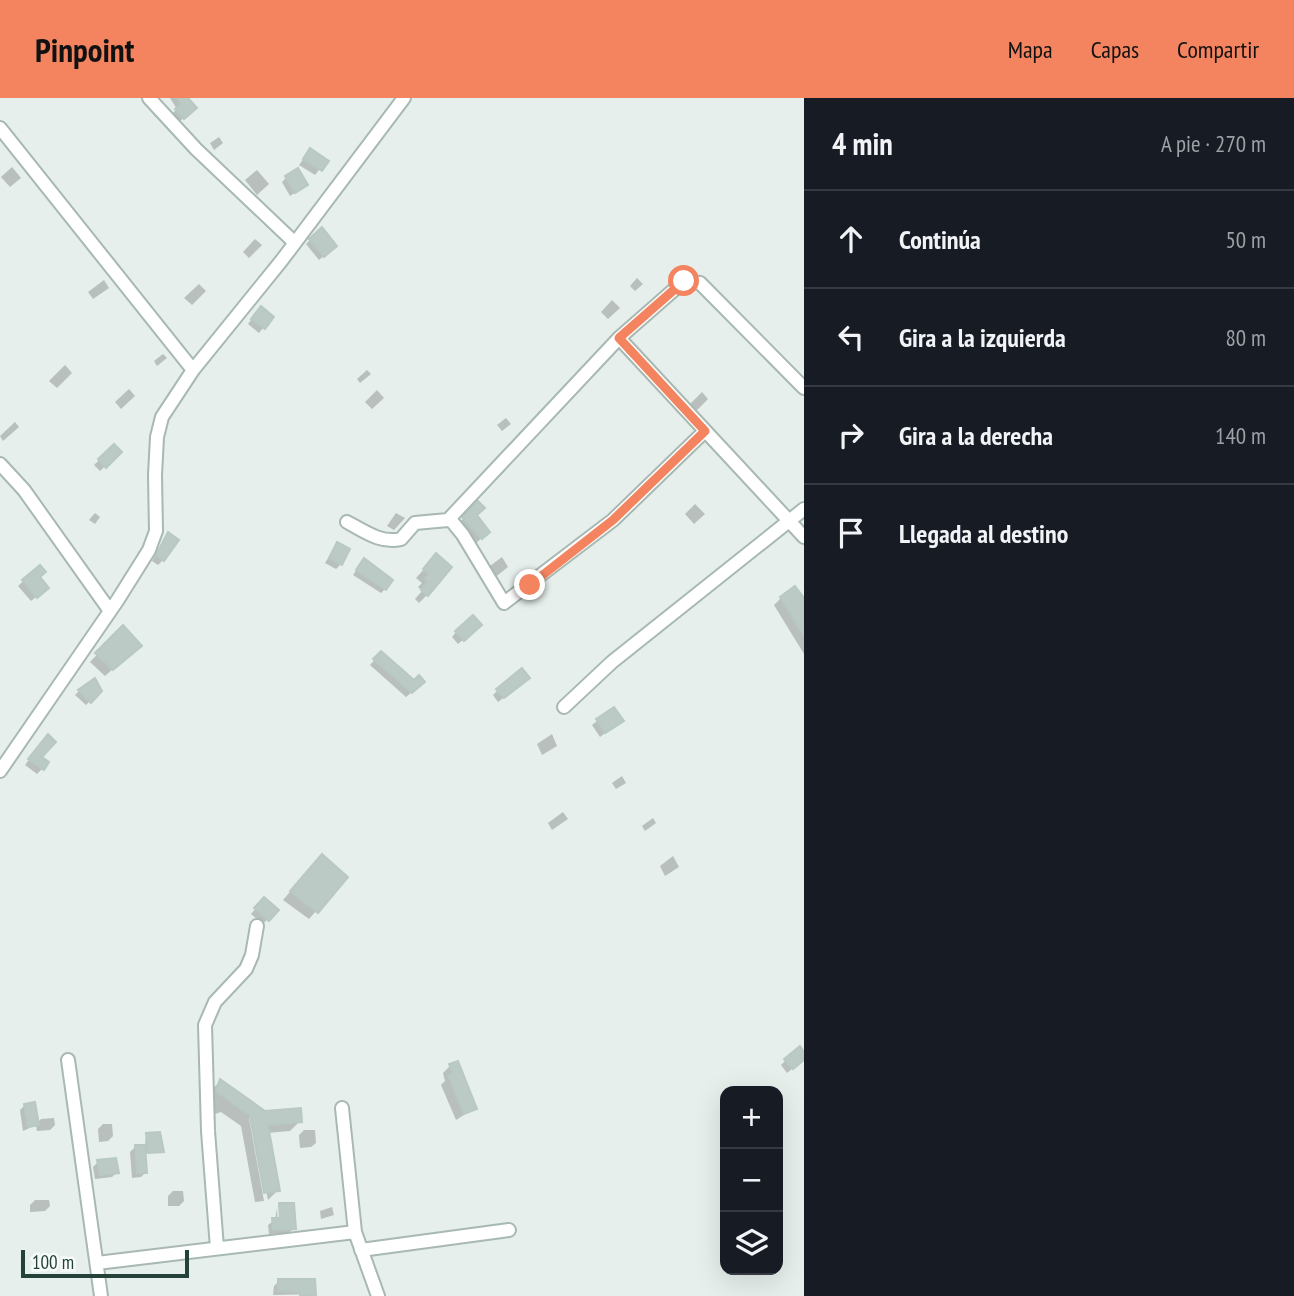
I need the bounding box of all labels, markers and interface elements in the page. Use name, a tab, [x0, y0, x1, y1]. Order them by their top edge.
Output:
text: Pinpoint	[35, 28, 134, 71]
text: Mapa	[1008, 34, 1053, 65]
text: Capas	[1091, 34, 1139, 65]
text: Compartir	[1177, 34, 1259, 65]
text: 4 min	[832, 124, 893, 163]
text: A pie · 270 m	[1161, 129, 1266, 158]
icon: ahead	[832, 220, 870, 258]
text: Continúa	[899, 223, 981, 256]
text: 50 m	[1225, 225, 1266, 254]
route start	[668, 265, 699, 296]
icon: left	[832, 318, 870, 356]
text: Gira a la izquierda	[899, 321, 1066, 354]
text: 80 m	[1225, 323, 1266, 352]
icon: right	[832, 416, 870, 454]
text: Gira a la derecha	[899, 419, 1053, 452]
text: 140 m	[1215, 421, 1266, 450]
icon: arrive	[832, 514, 870, 552]
text: Llegada al destino	[899, 517, 1068, 550]
route end	[514, 569, 545, 600]
map controls	[720, 1086, 783, 1275]
button: +	[720, 1086, 783, 1149]
button: −	[720, 1149, 783, 1212]
button: layers	[720, 1212, 783, 1275]
scale bar	[21, 1247, 189, 1279]
text: 100 m	[32, 1250, 74, 1274]

